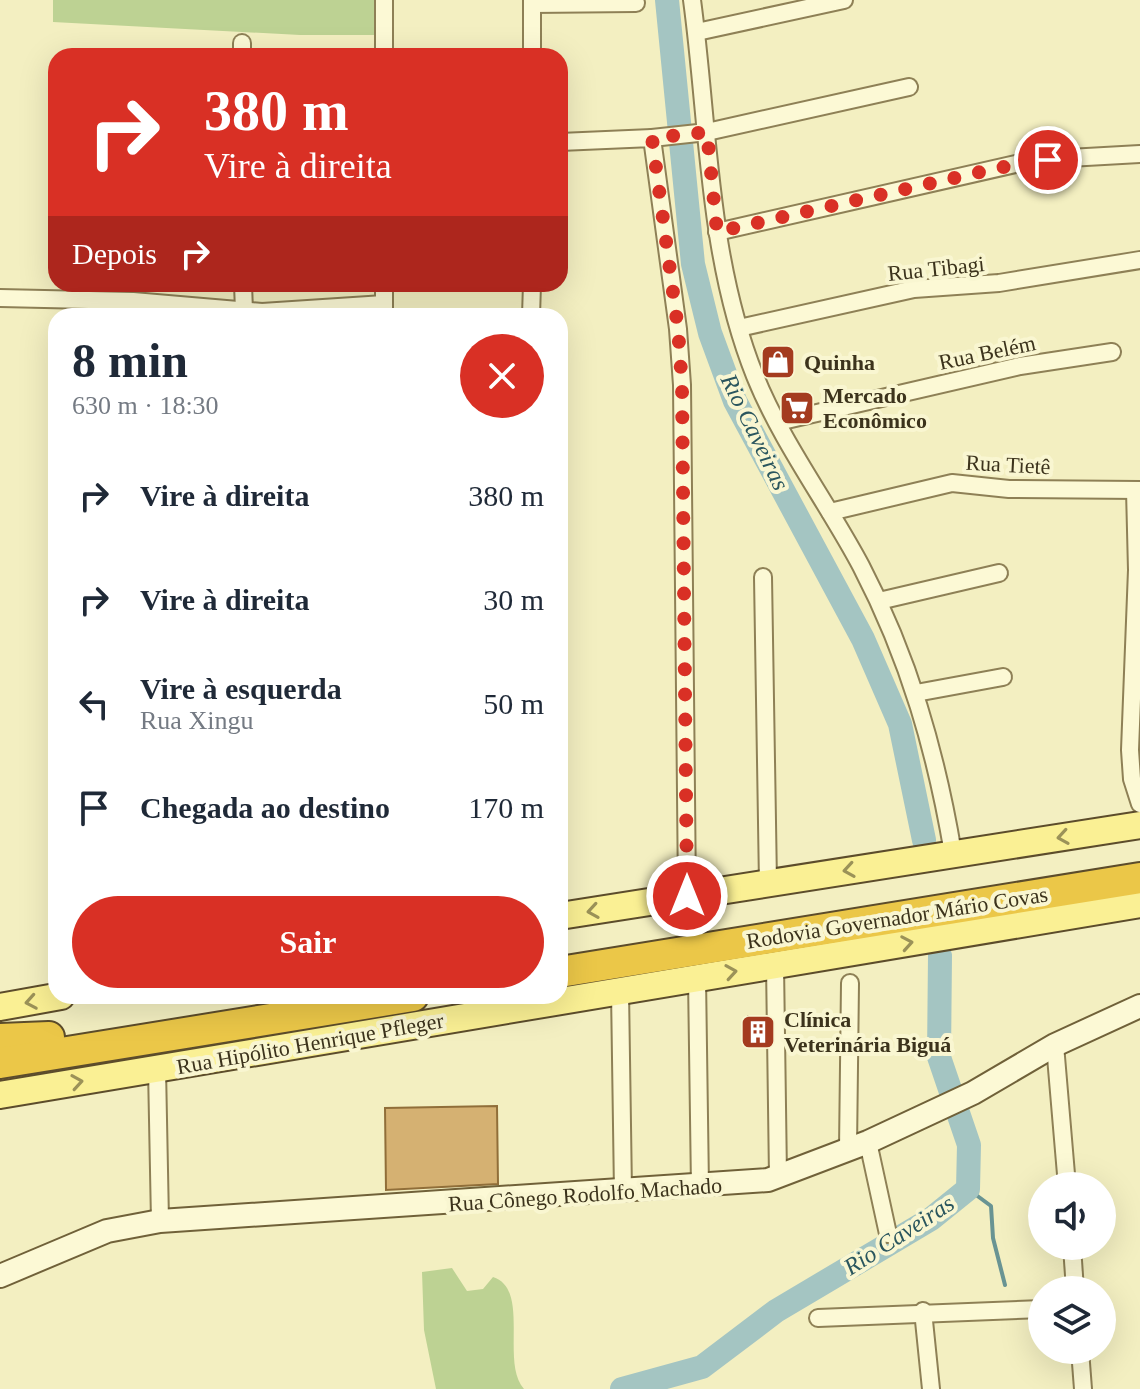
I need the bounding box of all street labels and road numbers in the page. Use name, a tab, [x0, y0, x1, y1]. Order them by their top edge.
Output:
street label: Rua Tibagi	[886, 251, 986, 286]
street label: Rua Belém	[936, 330, 1038, 375]
street label: Rua Tietê	[965, 450, 1051, 479]
street label: Rodovia Governador Mário Covas	[745, 881, 1050, 954]
street label: Rua Hipólito Henrique Pfleger	[175, 1008, 446, 1079]
street label: Rua Cônego Rodolfo Machado	[447, 1172, 723, 1217]

